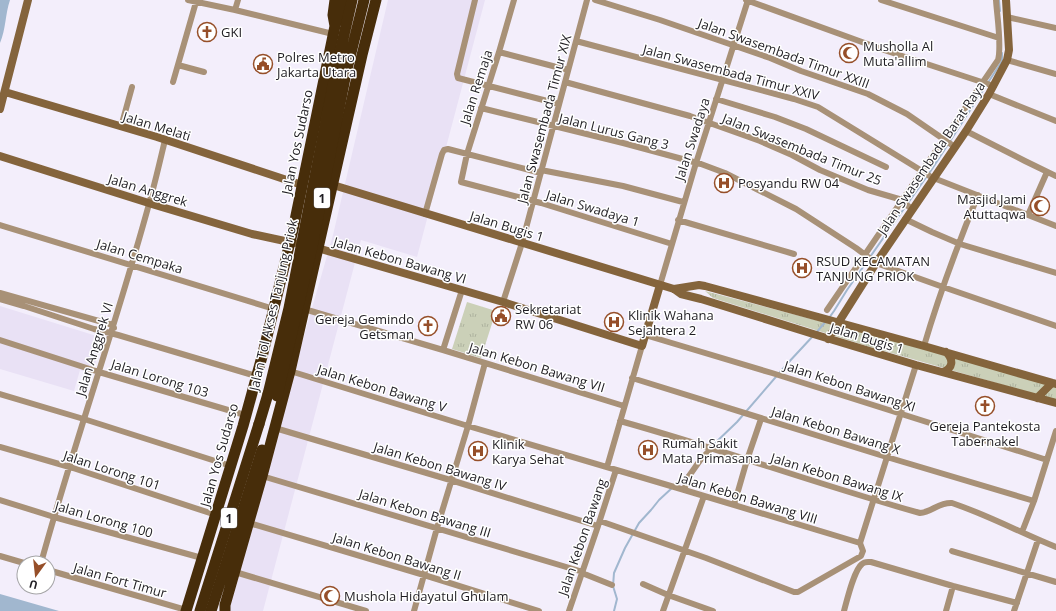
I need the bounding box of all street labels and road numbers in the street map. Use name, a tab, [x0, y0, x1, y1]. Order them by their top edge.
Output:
street label: Jalan Swasembada Timur XXIII	[694, 13, 872, 92]
street label: Jalan Swasembada Timur XIX	[512, 32, 575, 207]
street label: Jalan Swasembada Timur XXIV	[639, 39, 821, 104]
street label: Jalan Remaja	[455, 47, 497, 129]
street label: Jalan Swasembada Barat Raya	[872, 78, 989, 240]
street label: Jalan Yos Sudarso	[277, 88, 317, 198]
street label: Jalan Swadaya	[670, 95, 714, 185]
street label: Jalan Melati	[119, 107, 193, 145]
street label: Jalan Lurus Gang 3	[555, 108, 671, 153]
street label: Jalan Swasembada Timur 25	[718, 108, 884, 189]
street label: Jalan Anggrek	[104, 169, 190, 211]
street label: Jalan Swadaya 1	[542, 185, 642, 231]
road number: 1	[314, 188, 330, 208]
street label: Jalan Bugis 1	[466, 206, 546, 246]
street label: Jalan Tol Akses Tanjung Priok	[244, 217, 302, 394]
street label: Jalan Kebon Bawang VI	[329, 232, 469, 288]
street label: Jalan Cempaka	[93, 234, 185, 278]
street label: Jalan Anggrek VI	[71, 300, 117, 400]
street label: Jalan Bugis 1	[826, 318, 906, 358]
street label: Jalan Kebon Bawang VII	[465, 337, 607, 396]
street label: Jalan Lorong 103	[107, 354, 211, 401]
street label: Jalan Kebon Bawang XI	[780, 356, 918, 416]
street label: Jalan Kebon Bawang V	[313, 359, 449, 416]
street label: Jalan Yos Sudarso	[195, 401, 242, 511]
street label: Jalan Kebon Bawang X	[767, 401, 903, 458]
street label: Jalan Kebon Bawang IV	[370, 437, 509, 495]
street label: Jalan Lorong 101	[59, 445, 163, 494]
street label: Jalan Kebon Bawang IX	[767, 448, 906, 506]
street label: Jalan Kebon Bawang VIII	[674, 468, 820, 528]
street label: Jalan Kebon Bawang	[553, 476, 611, 600]
street label: Jalan Kebon Bawang III	[355, 484, 493, 542]
street label: Jalan Lorong 100	[51, 496, 155, 542]
road number: 1	[221, 508, 237, 528]
street label: Jalan Kebon Bawang II	[329, 527, 463, 584]
street label: Jalan Fort Timur	[69, 558, 169, 602]

